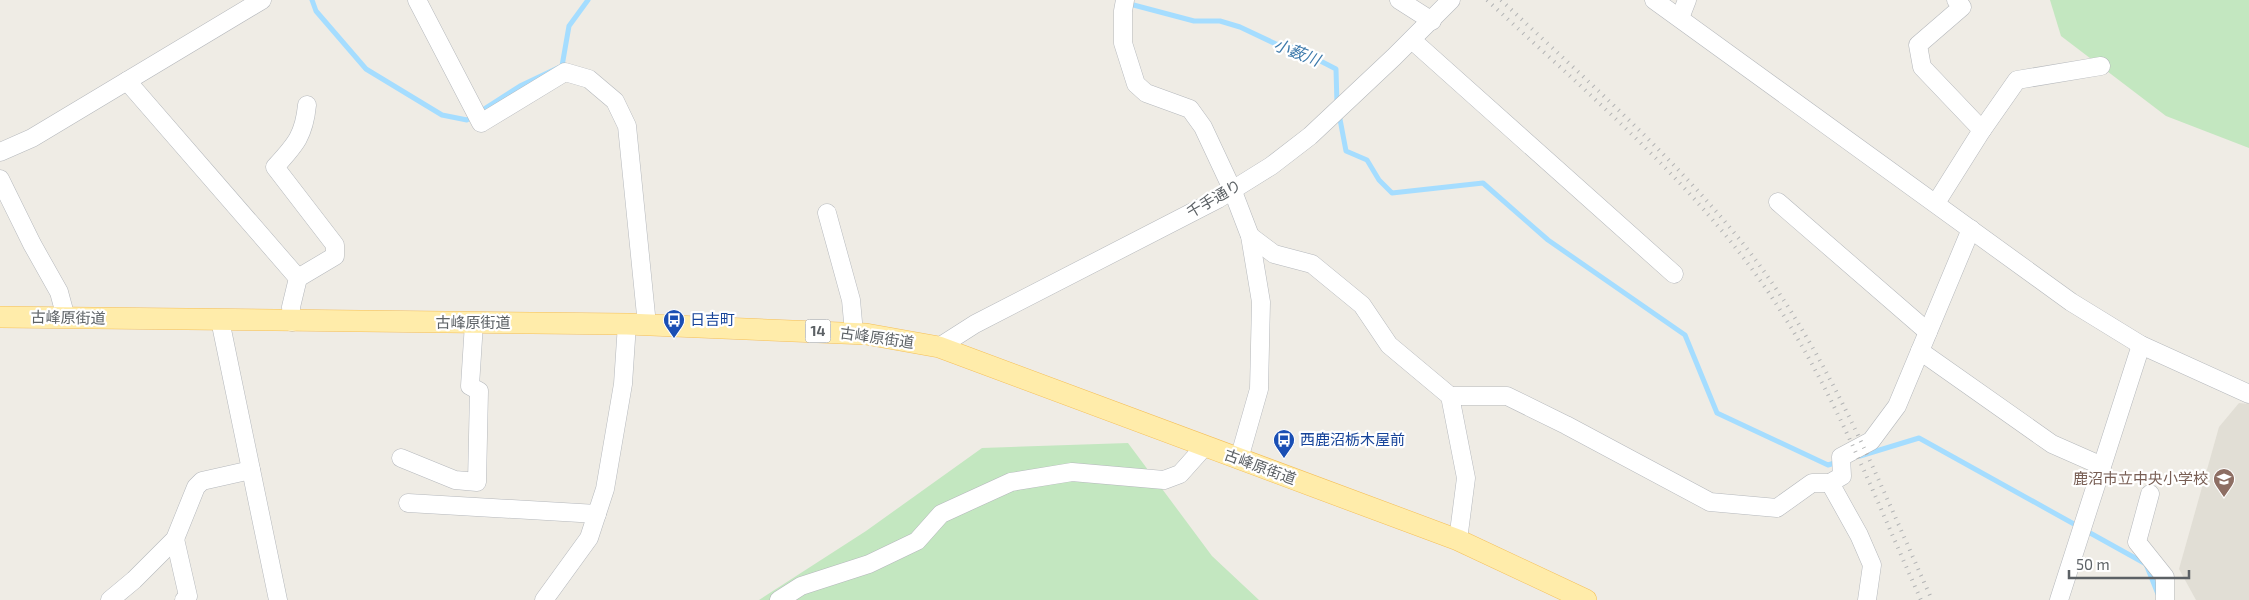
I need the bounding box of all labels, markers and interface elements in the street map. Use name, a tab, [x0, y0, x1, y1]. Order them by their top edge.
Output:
water label: 小薮川	[1271, 34, 1325, 70]
street label: 千手通り	[1183, 175, 1244, 221]
street label: 古峰原街道	[30, 307, 106, 327]
bus stop icon: 日吉町	[662, 308, 686, 339]
place label: 日吉町	[690, 310, 735, 328]
street label: 古峰原街道	[435, 313, 511, 331]
road number: 14	[806, 320, 830, 342]
street label: 古峰原街道	[839, 323, 916, 351]
bus stop icon: 西鹿沼栃木屋前	[1272, 428, 1296, 459]
place label: 西鹿沼栃木屋前	[1300, 430, 1405, 448]
street label: 古峰原街道	[1222, 445, 1299, 487]
school or university icon: 鹿沼市立中央小学校	[2212, 467, 2236, 498]
place label: 鹿沼市立中央小学校	[2073, 469, 2208, 487]
scale bar	[2069, 548, 2189, 580]
text: 50 m	[2076, 555, 2110, 573]

